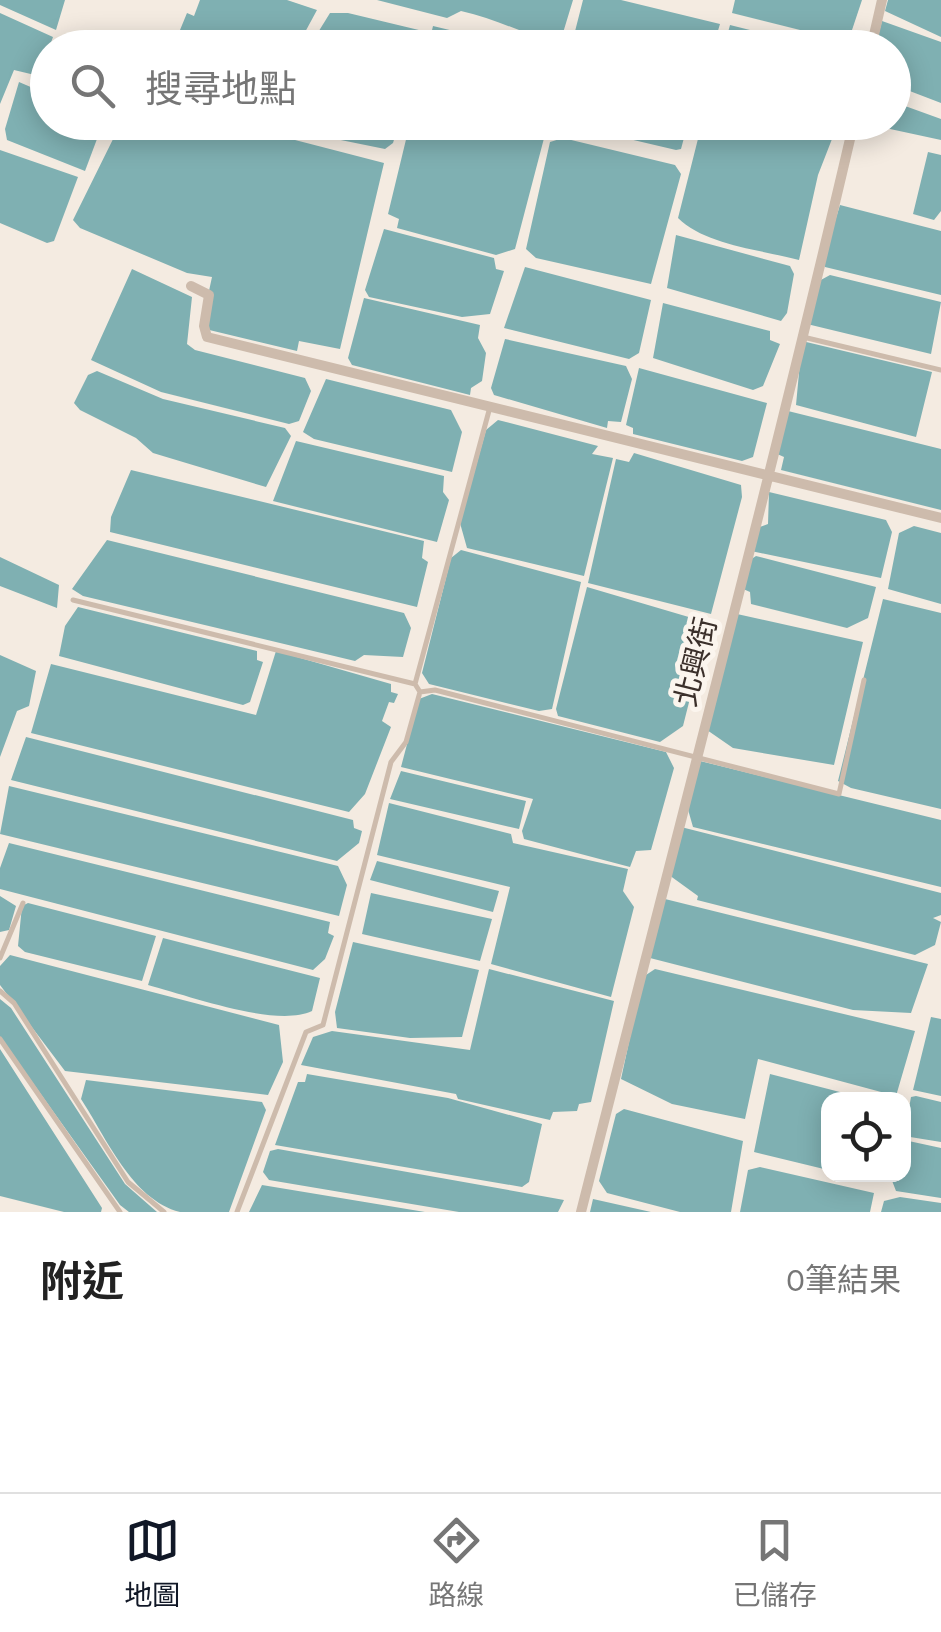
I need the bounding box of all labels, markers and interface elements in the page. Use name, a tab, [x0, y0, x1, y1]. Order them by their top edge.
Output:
search box	[30, 30, 911, 140]
icon: search	[65, 58, 120, 113]
text: 搜尋地點	[145, 67, 297, 112]
street label: 北興街	[668, 614, 724, 710]
map controls	[821, 1092, 911, 1182]
button: locate	[821, 1092, 911, 1182]
text: 附近	[40, 1257, 124, 1307]
text: 0筆結果	[786, 1262, 901, 1299]
tab: 地圖	[124, 1513, 180, 1613]
tab: 路線	[428, 1513, 485, 1613]
tab: 已儲存	[733, 1513, 817, 1613]

